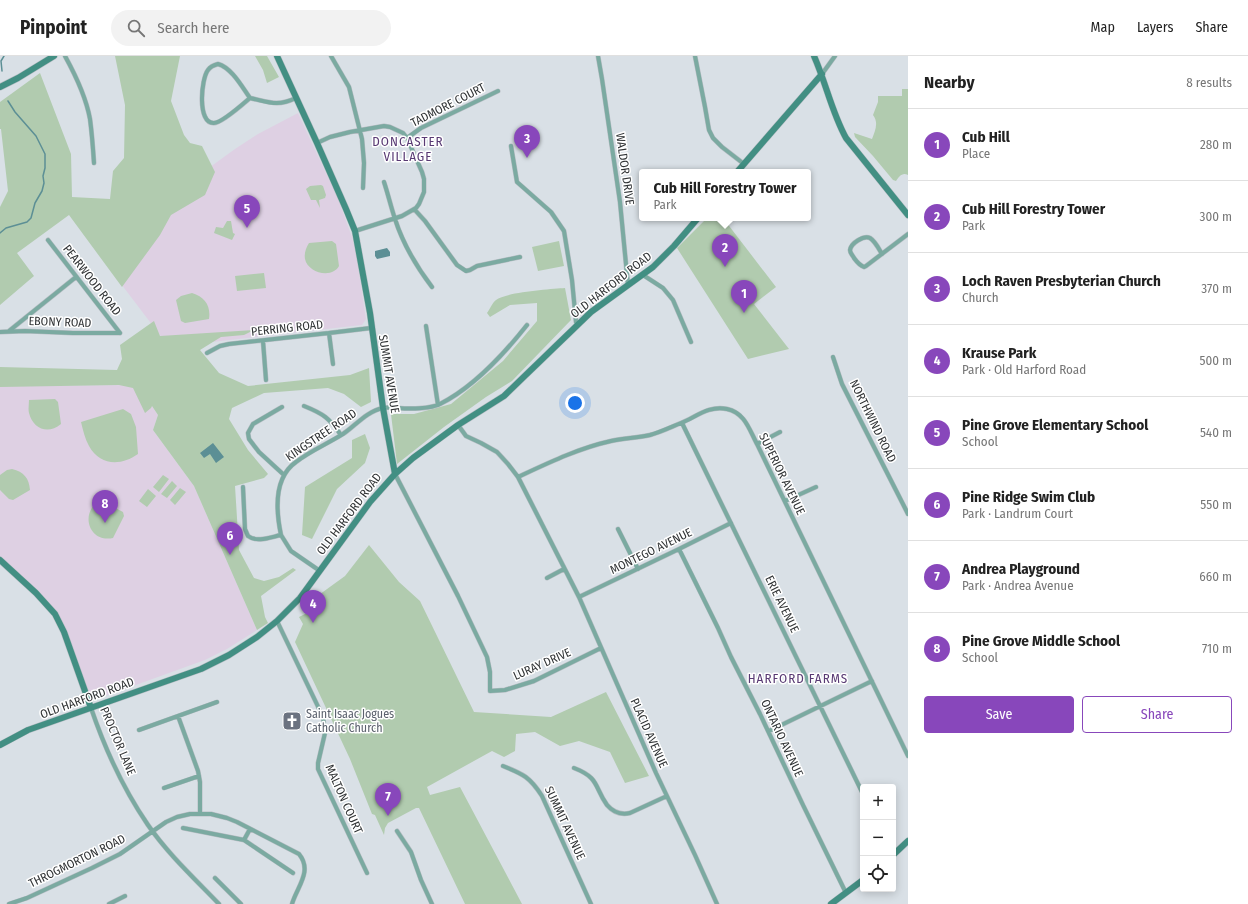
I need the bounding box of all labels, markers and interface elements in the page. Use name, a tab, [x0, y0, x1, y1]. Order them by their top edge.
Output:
search box	[111, 10, 391, 46]
text: Pinpoint	[20, 16, 87, 39]
icon: search	[125, 17, 147, 39]
text: Search here	[157, 19, 230, 37]
text: Map	[1091, 19, 1115, 36]
text: Layers	[1137, 19, 1173, 36]
text: Share	[1195, 19, 1228, 36]
text: Nearby	[924, 72, 975, 93]
text: 8 results	[1186, 75, 1232, 90]
street label: TADMORE COURT	[409, 80, 488, 130]
pin: 3	[514, 125, 540, 158]
text: Cub Hill	[962, 128, 1010, 146]
street label: WALDOR DRIVE	[613, 132, 637, 206]
district label: DONCASTER VILLAGE	[372, 134, 444, 164]
text: 1	[934, 137, 940, 152]
text: 280 m	[1200, 137, 1232, 152]
text: Place	[962, 146, 990, 161]
popup	[639, 169, 811, 221]
text: Cub Hill Forestry Tower	[653, 179, 797, 197]
pin: 5	[234, 195, 260, 228]
text: Park	[653, 197, 676, 212]
text: Cub Hill Forestry Tower	[962, 200, 1105, 218]
text: 2	[934, 209, 940, 224]
text: 300 m	[1200, 209, 1232, 224]
text: Park	[962, 218, 985, 233]
pin: 2	[712, 234, 738, 267]
street label: PEARWOOD ROAD	[60, 242, 124, 318]
street label: OLD HARFORD ROAD	[568, 249, 654, 321]
text: Loch Raven Presbyterian Church	[962, 272, 1161, 290]
pin: 1	[731, 280, 757, 313]
text: 3	[934, 281, 940, 296]
text: 370 m	[1201, 281, 1232, 296]
text: Church	[962, 290, 999, 305]
street label: EBONY ROAD	[28, 314, 92, 330]
street label: PERRING ROAD	[250, 317, 324, 339]
street label: SUMMIT AVENUE	[376, 334, 402, 415]
text: Krause Park	[962, 344, 1036, 362]
text: 4	[934, 353, 940, 368]
text: 500 m	[1199, 353, 1232, 368]
text: Park · Old Harford Road	[962, 362, 1086, 377]
street label: NORTHWIND ROAD	[847, 377, 899, 465]
your location	[565, 393, 585, 413]
street label: KINGSTREE ROAD	[283, 406, 359, 464]
text: Pine Grove Elementary School	[962, 416, 1148, 434]
text: 5	[934, 425, 940, 440]
text: 540 m	[1200, 425, 1232, 440]
street label: SUPERIOR AVENUE	[756, 431, 808, 518]
text: School	[962, 434, 998, 449]
street label: OLD HARFORD ROAD	[314, 470, 384, 558]
text: Pine Ridge Swim Club	[962, 488, 1095, 506]
pin: 8	[92, 490, 118, 523]
text: 6	[934, 497, 940, 512]
text: 550 m	[1200, 497, 1232, 512]
text: Park · Landrum Court	[962, 506, 1073, 521]
pin: 6	[217, 522, 243, 555]
street label: MONTEGO AVENUE	[608, 525, 695, 577]
text: Andrea Playground	[962, 560, 1080, 578]
text: 7	[934, 569, 940, 584]
text: 660 m	[1199, 569, 1232, 584]
street label: ERIE AVENUE	[762, 573, 802, 635]
text: Park · Andrea Avenue	[962, 578, 1074, 593]
pin: 4	[300, 590, 326, 623]
text: Pine Grove Middle School	[962, 632, 1120, 650]
text: 8	[934, 641, 940, 656]
text: 710 m	[1202, 641, 1232, 656]
street label: LURAY DRIVE	[511, 645, 573, 683]
text: School	[962, 650, 998, 665]
district label: HARFORD FARMS	[748, 671, 848, 686]
street label: OLD HARFORD ROAD	[38, 675, 136, 721]
street label: PLACID AVENUE	[627, 696, 671, 770]
button: Save	[924, 696, 1074, 733]
button: Share	[1082, 696, 1232, 733]
street label: ONTARIO AVENUE	[758, 697, 806, 779]
street label: PROCTOR LANE	[97, 705, 139, 778]
place label: Saint Isaac Jogues Catholic Church	[306, 707, 394, 735]
church icon: Saint Isaac Jogues Catholic Church	[281, 710, 303, 732]
street label: MALTON COURT	[323, 762, 366, 836]
pin: 7	[375, 783, 401, 816]
street label: SUMMIT AVENUE	[542, 784, 588, 862]
map controls	[860, 784, 896, 892]
button: +	[860, 784, 896, 820]
button: −	[860, 820, 896, 856]
street label: THROGMORTON ROAD	[26, 832, 128, 890]
button: locate	[860, 856, 896, 892]

